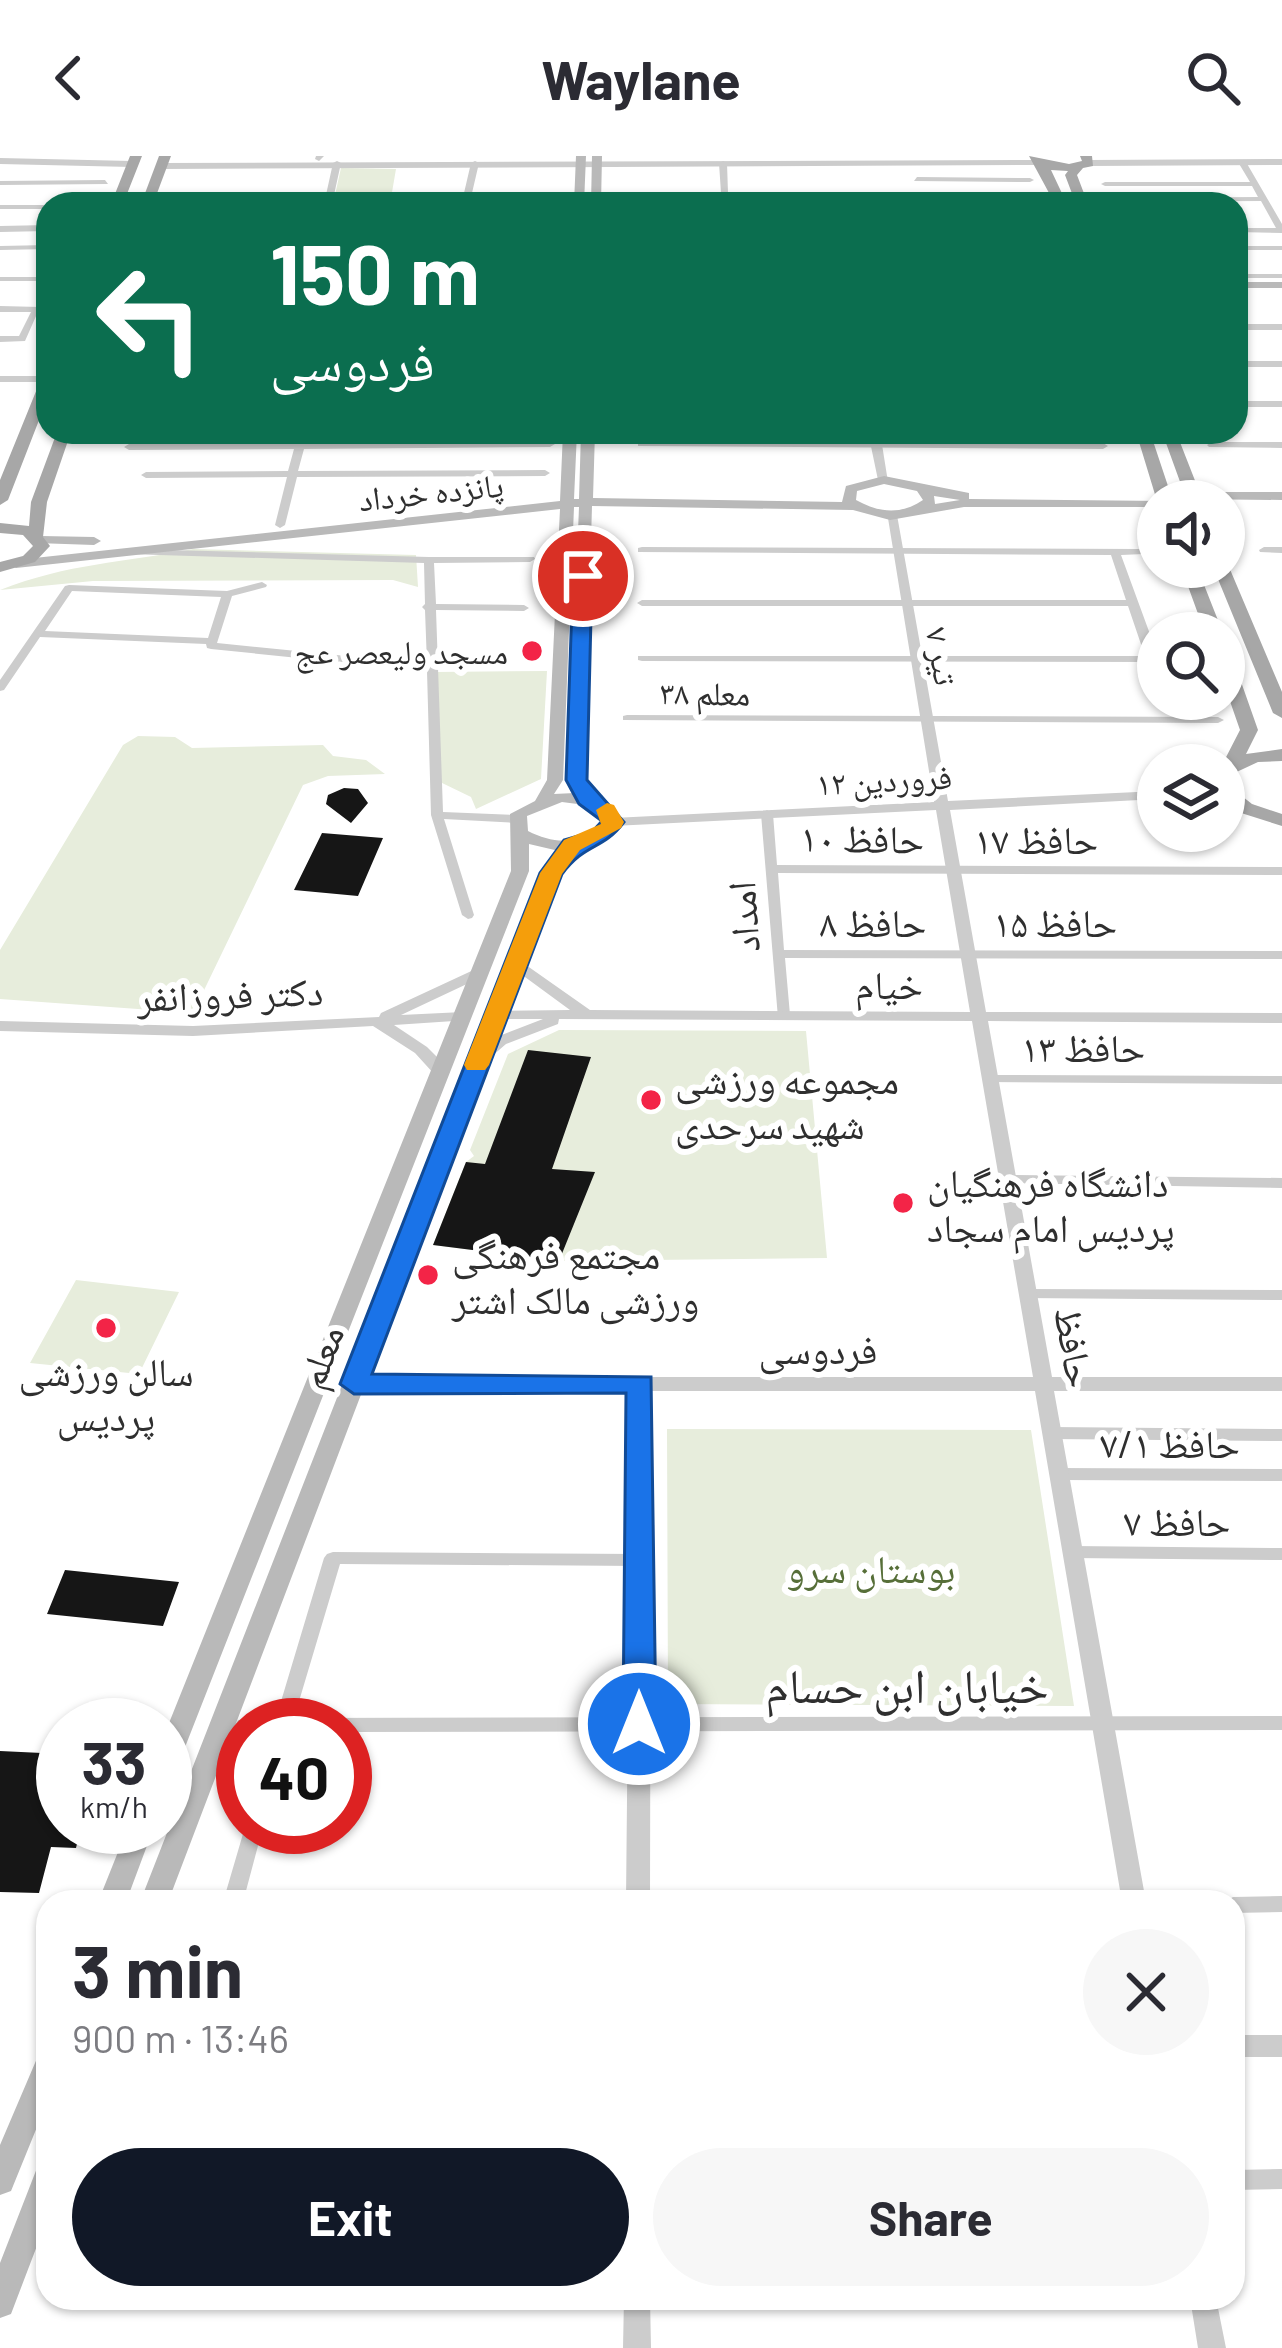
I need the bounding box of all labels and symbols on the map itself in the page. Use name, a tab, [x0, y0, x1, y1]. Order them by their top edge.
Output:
street label: پانزده خرداد	[357, 464, 505, 520]
pin	[532, 525, 634, 627]
street label: ۷ تیر	[918, 624, 968, 688]
place label: مسجد ولیعصر عج	[295, 631, 508, 674]
marker: مسجد ولیعصر عج	[519, 638, 545, 664]
street label: معلم ۳۸	[659, 671, 751, 717]
street label: ۱۲ فروردین	[815, 755, 953, 805]
street label: حافظ ۱۰	[800, 812, 924, 862]
street label: حافظ ۱۷	[974, 815, 1098, 862]
street label: امداد	[716, 880, 768, 954]
street label: حافظ ۸	[820, 898, 926, 945]
street label: حافظ ۱۵	[993, 898, 1117, 945]
street label: خیام	[855, 960, 923, 1012]
street label: دکتر فروزانفر	[135, 966, 324, 1020]
street label: حافظ ۱۳	[1021, 1023, 1145, 1070]
place label: مجموعه ورزشی شهید سرحدی	[675, 1055, 899, 1149]
marker: مجموعه ورزشی شهید سرحدی	[638, 1087, 664, 1113]
place label: دانشگاه فرهنگیان پردیس امام سجاد	[927, 1158, 1175, 1255]
marker: دانشگاه فرهنگیان پردیس امام سجاد	[890, 1190, 916, 1216]
place label: مجتمع فرهنگی ورزشی مالک اشتر	[451, 1230, 699, 1325]
marker: مجتمع فرهنگی ورزشی مالک اشتر	[415, 1262, 441, 1288]
street label: حافظ	[1046, 1303, 1106, 1391]
marker: سالن ورزشی پردیس	[93, 1315, 119, 1341]
street label: معلم	[286, 1318, 356, 1396]
street label: فردوسی	[759, 1325, 878, 1375]
place label: سالن ورزشی پردیس	[18, 1347, 194, 1442]
street label: حافظ ۷/۱	[1100, 1419, 1240, 1466]
street label: حافظ ۷	[1124, 1497, 1230, 1544]
park label: بوستان سرو	[787, 1544, 955, 1593]
street label: خیابان ابن حسام	[765, 1655, 1049, 1718]
position arrow	[576, 1661, 702, 1787]
speed limit sign: 40	[216, 1698, 372, 1854]

